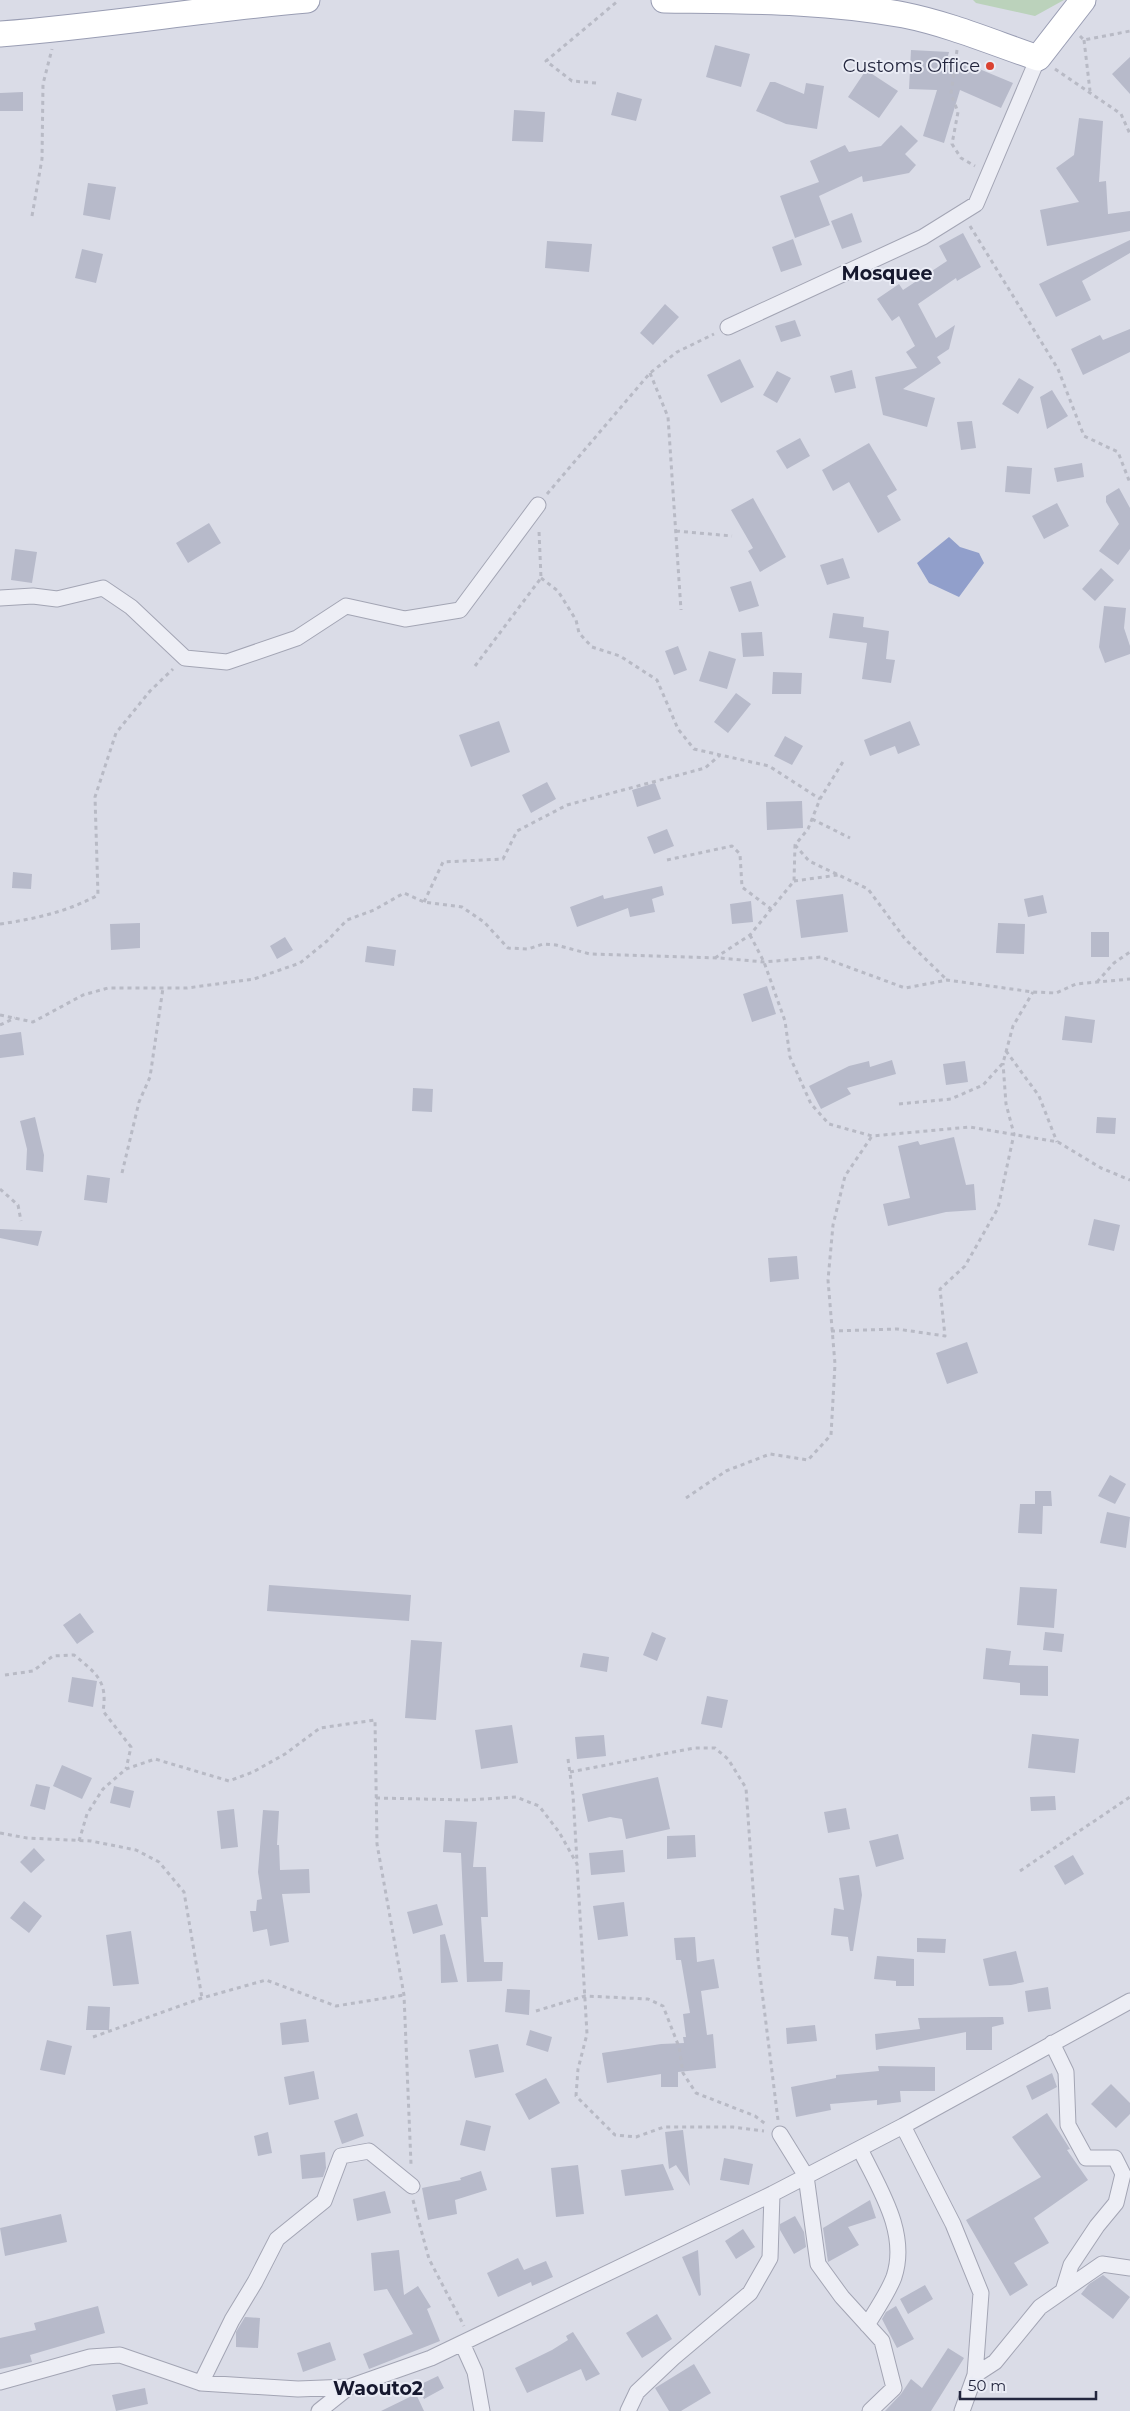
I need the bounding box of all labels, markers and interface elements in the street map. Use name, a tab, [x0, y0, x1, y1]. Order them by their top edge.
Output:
place label: Customs Office	[843, 55, 980, 77]
marker: Customs Office	[984, 60, 996, 72]
district label: Mosquee	[842, 262, 932, 285]
scale bar	[960, 2368, 1096, 2400]
text: 50 m	[968, 2376, 1006, 2395]
district label: Waouto2	[333, 2377, 423, 2400]

